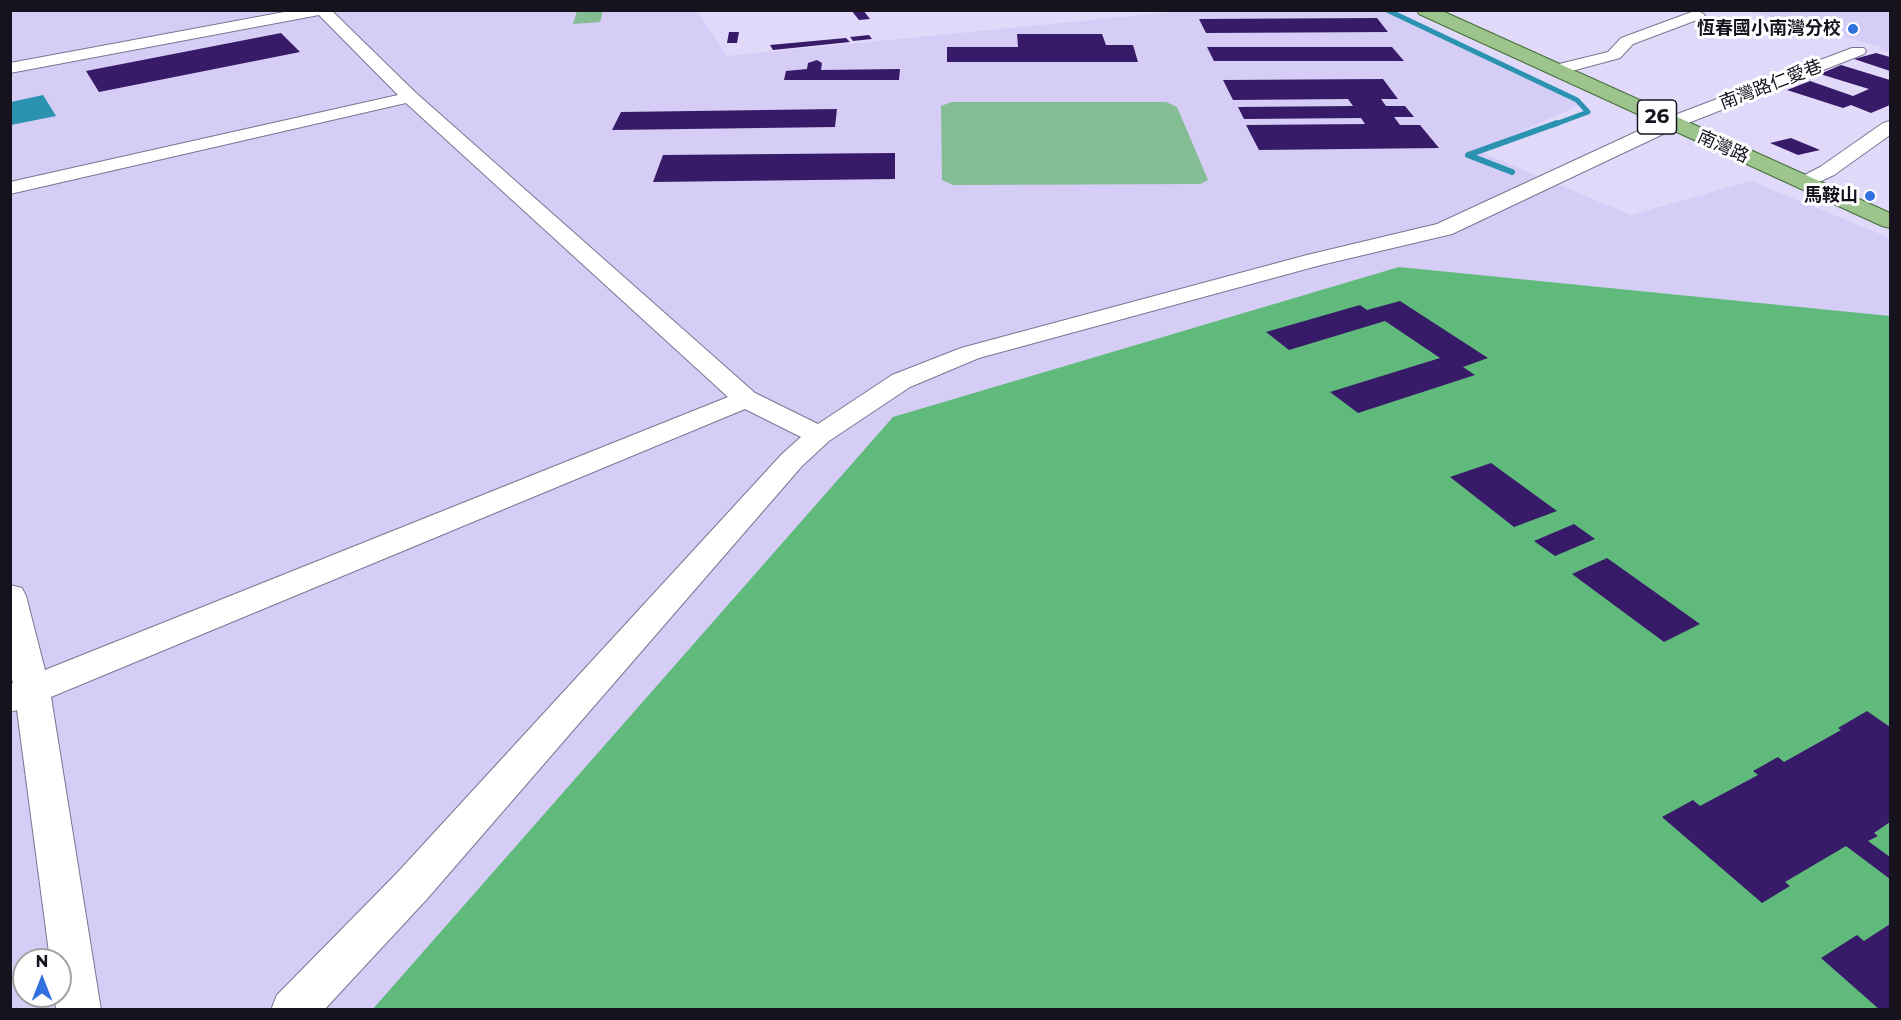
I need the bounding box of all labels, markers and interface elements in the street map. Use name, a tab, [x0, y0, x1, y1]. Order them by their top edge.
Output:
place label: 恆春國小南灣分校	[1697, 18, 1841, 40]
marker: 恆春國小南灣分校	[1846, 22, 1860, 36]
street label: 南灣路仁愛巷	[1717, 56, 1825, 114]
road number: 26	[1638, 100, 1676, 134]
street label: 南灣路	[1694, 126, 1752, 168]
place label: 馬鞍山	[1804, 185, 1858, 207]
marker: 馬鞍山	[1863, 189, 1877, 203]
north arrow	[12, 948, 72, 1008]
text: N	[36, 952, 48, 971]

